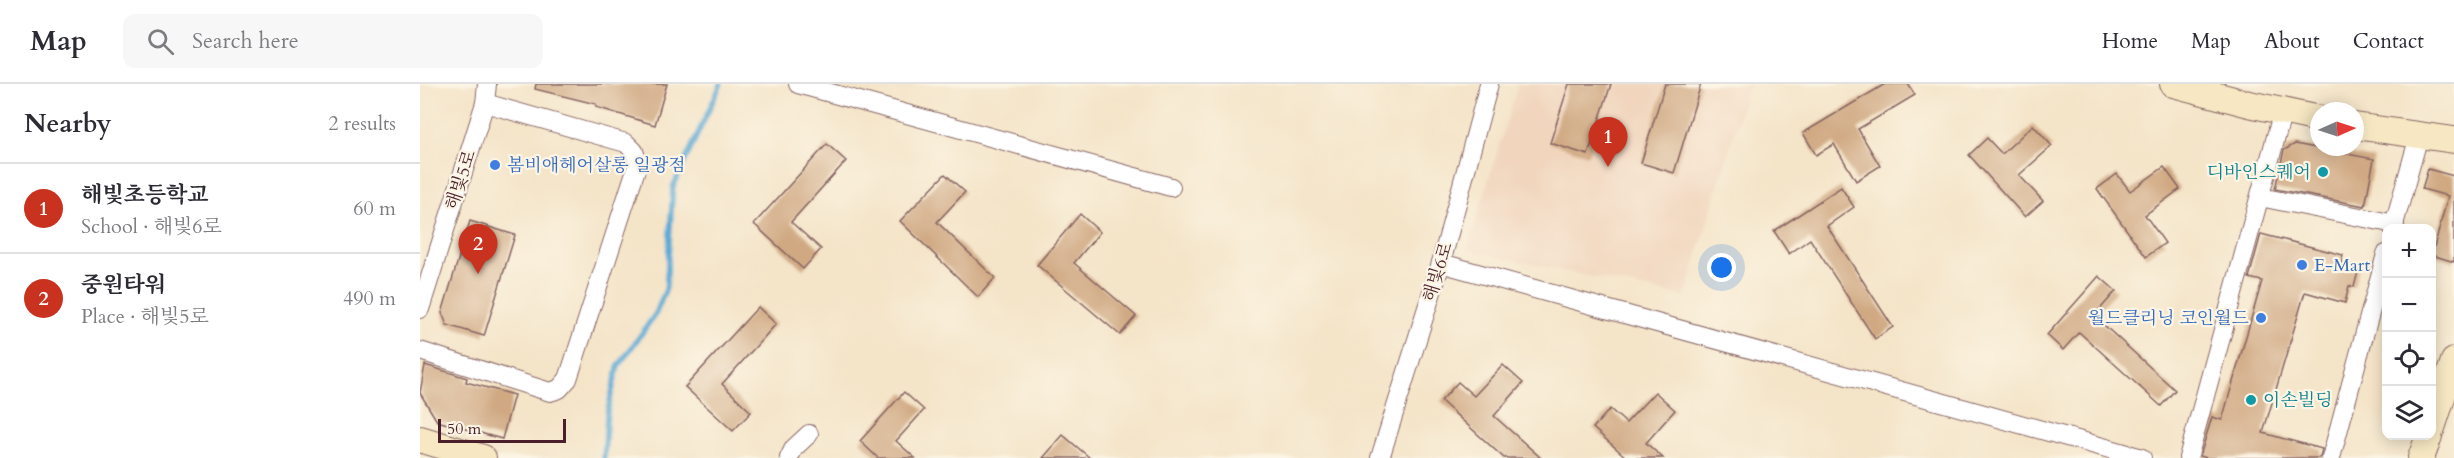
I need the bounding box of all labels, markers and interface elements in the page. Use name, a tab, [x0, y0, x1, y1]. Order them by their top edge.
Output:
search box	[123, 14, 543, 68]
text: Map	[30, 22, 87, 60]
icon: search	[144, 25, 177, 58]
text: Search here	[192, 26, 299, 56]
text: Home	[2102, 27, 2158, 56]
text: Map	[2191, 27, 2231, 56]
text: About	[2264, 27, 2320, 56]
text: Contact	[2353, 27, 2424, 56]
north arrow	[2310, 102, 2364, 156]
text: Nearby	[24, 106, 112, 141]
text: 2 results	[328, 110, 396, 137]
pin: 1	[1588, 118, 1628, 167]
street label: 해빛5로	[440, 147, 482, 213]
place label: 봄비애헤어살롱 일광점	[507, 153, 686, 178]
marker: 봄비애헤어살롱 일광점	[488, 158, 502, 172]
place label: 디바인스퀘어	[2207, 160, 2311, 185]
marker: 디바인스퀘어	[2316, 165, 2330, 179]
text: 해빛초등학교	[81, 180, 209, 210]
text: 1	[38, 195, 49, 222]
text: 60 m	[353, 195, 396, 222]
text: School · 해빛6로	[81, 213, 222, 240]
pin: 2	[458, 224, 498, 274]
map controls	[2382, 224, 2436, 440]
button: +	[2382, 224, 2436, 278]
street label: 해빛6로	[1417, 239, 1459, 305]
your location	[1707, 253, 1736, 282]
place label: E-Mart	[2314, 253, 2370, 278]
marker: E-Mart	[2295, 258, 2309, 272]
text: 중원타워	[81, 270, 166, 300]
button: −	[2382, 278, 2436, 332]
text: 2	[38, 285, 49, 312]
text: 490 m	[343, 285, 396, 312]
text: Place · 해빛5로	[81, 303, 209, 330]
place label: 월드클리닝 코인월드	[2088, 306, 2250, 331]
marker: 월드클리닝 코인월드	[2254, 311, 2268, 325]
button: locate	[2382, 332, 2436, 386]
button: layers	[2382, 386, 2436, 440]
place label: 이손빌딩	[2263, 388, 2333, 413]
marker: 이손빌딩	[2244, 393, 2258, 407]
scale bar	[438, 416, 566, 444]
text: 50 m	[447, 418, 481, 440]

